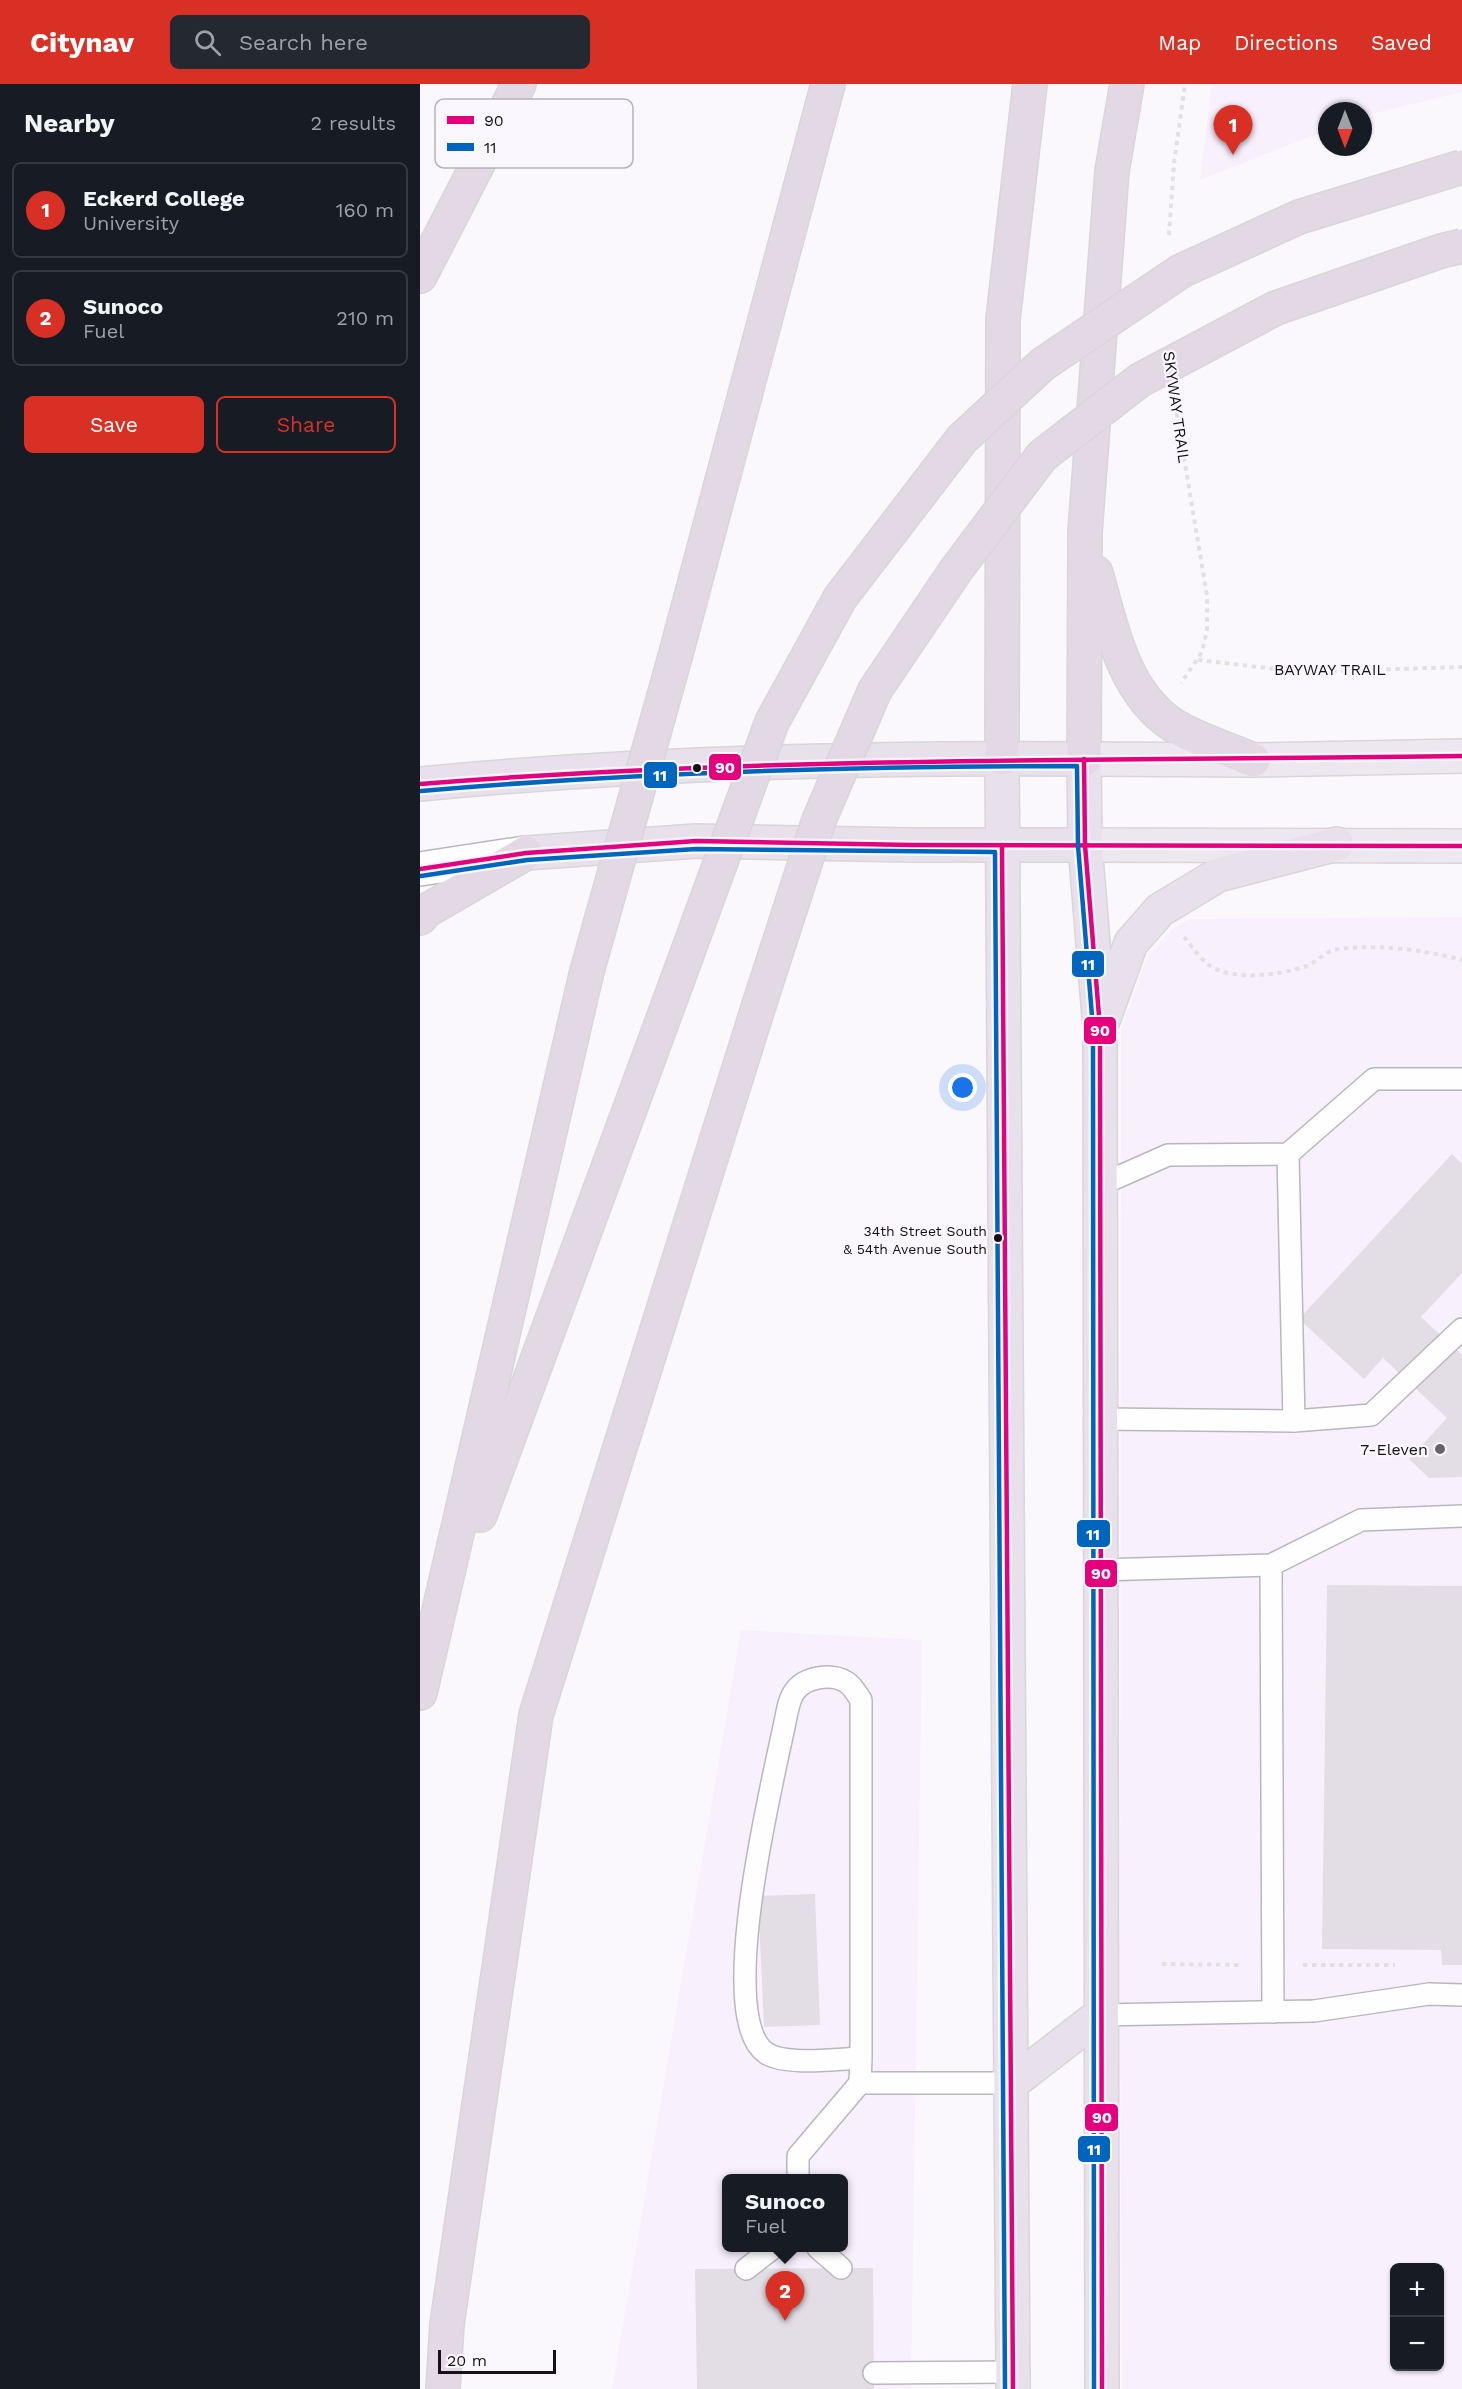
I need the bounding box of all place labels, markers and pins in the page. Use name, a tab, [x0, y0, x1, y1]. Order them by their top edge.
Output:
pin: 1	[1214, 106, 1252, 155]
unlabelled marker	[691, 762, 703, 774]
place label: 34th Street South & 54th Avenue South	[843, 1223, 987, 1257]
marker: 34th Street South & 54th Avenue South	[992, 1232, 1004, 1244]
place label: 7-Eleven	[1360, 1440, 1428, 1459]
marker: 7-Eleven	[1433, 1442, 1447, 1456]
pin: 2	[766, 2272, 805, 2321]

